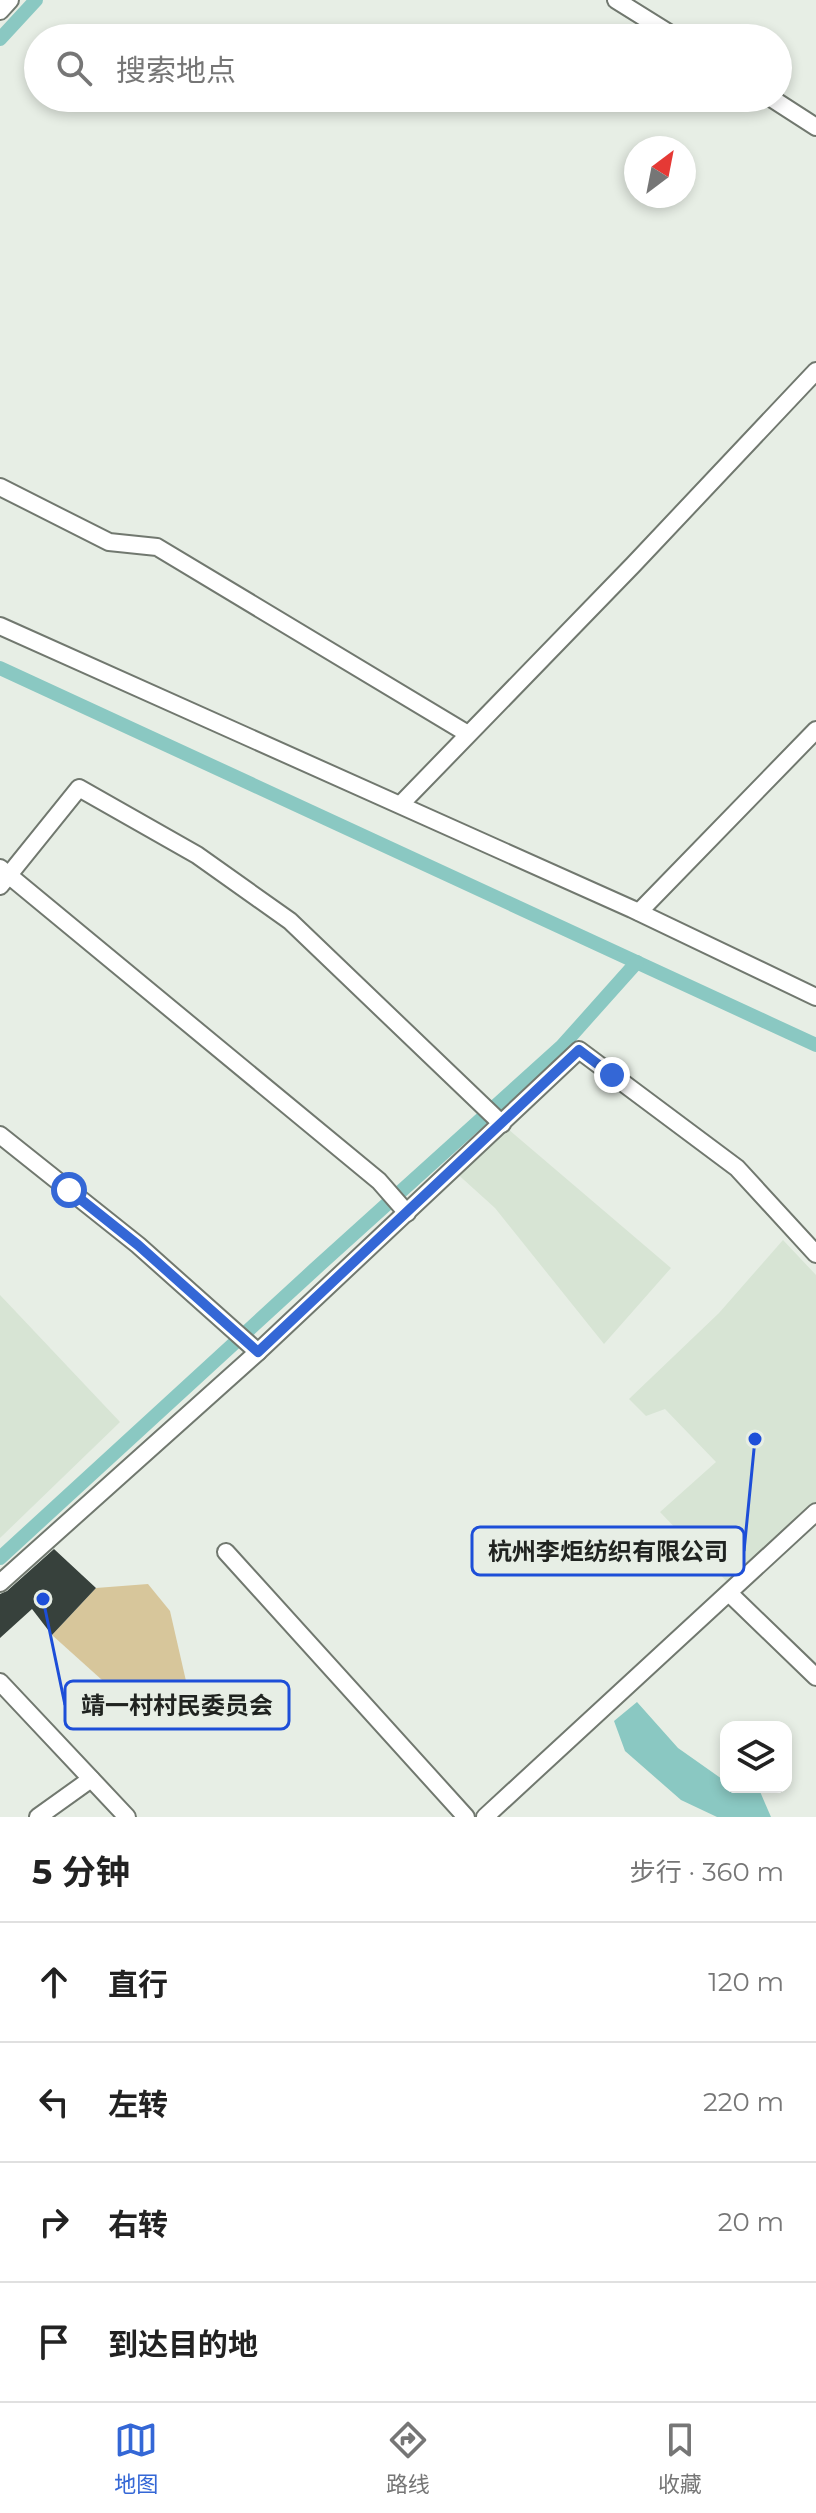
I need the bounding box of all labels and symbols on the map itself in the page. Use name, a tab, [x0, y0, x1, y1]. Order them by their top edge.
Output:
north arrow	[624, 136, 696, 208]
route end	[594, 1057, 630, 1093]
route start	[51, 1172, 87, 1208]
callout: 杭州李炬纺织有限公司	[472, 1527, 744, 1575]
text: 杭州李炬纺织有限公司	[488, 1537, 728, 1566]
callout: 靖一村村民委员会	[65, 1681, 289, 1729]
text: 靖一村村民委员会	[81, 1691, 273, 1720]

